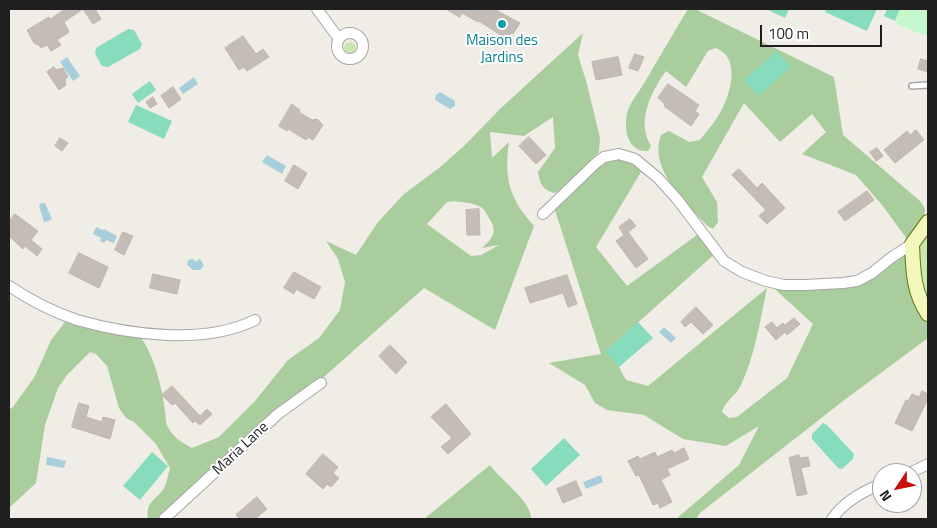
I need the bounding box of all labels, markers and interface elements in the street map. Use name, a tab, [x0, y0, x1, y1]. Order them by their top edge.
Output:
scale bar	[762, 15, 884, 47]
marker: Maison des Jardins	[496, 18, 508, 30]
text: 100 m	[768, 22, 809, 45]
place label: Maison des Jardins	[466, 32, 538, 67]
street label: Maria Lane	[209, 419, 273, 479]
north arrow	[872, 463, 922, 513]
text: N	[874, 486, 896, 506]

